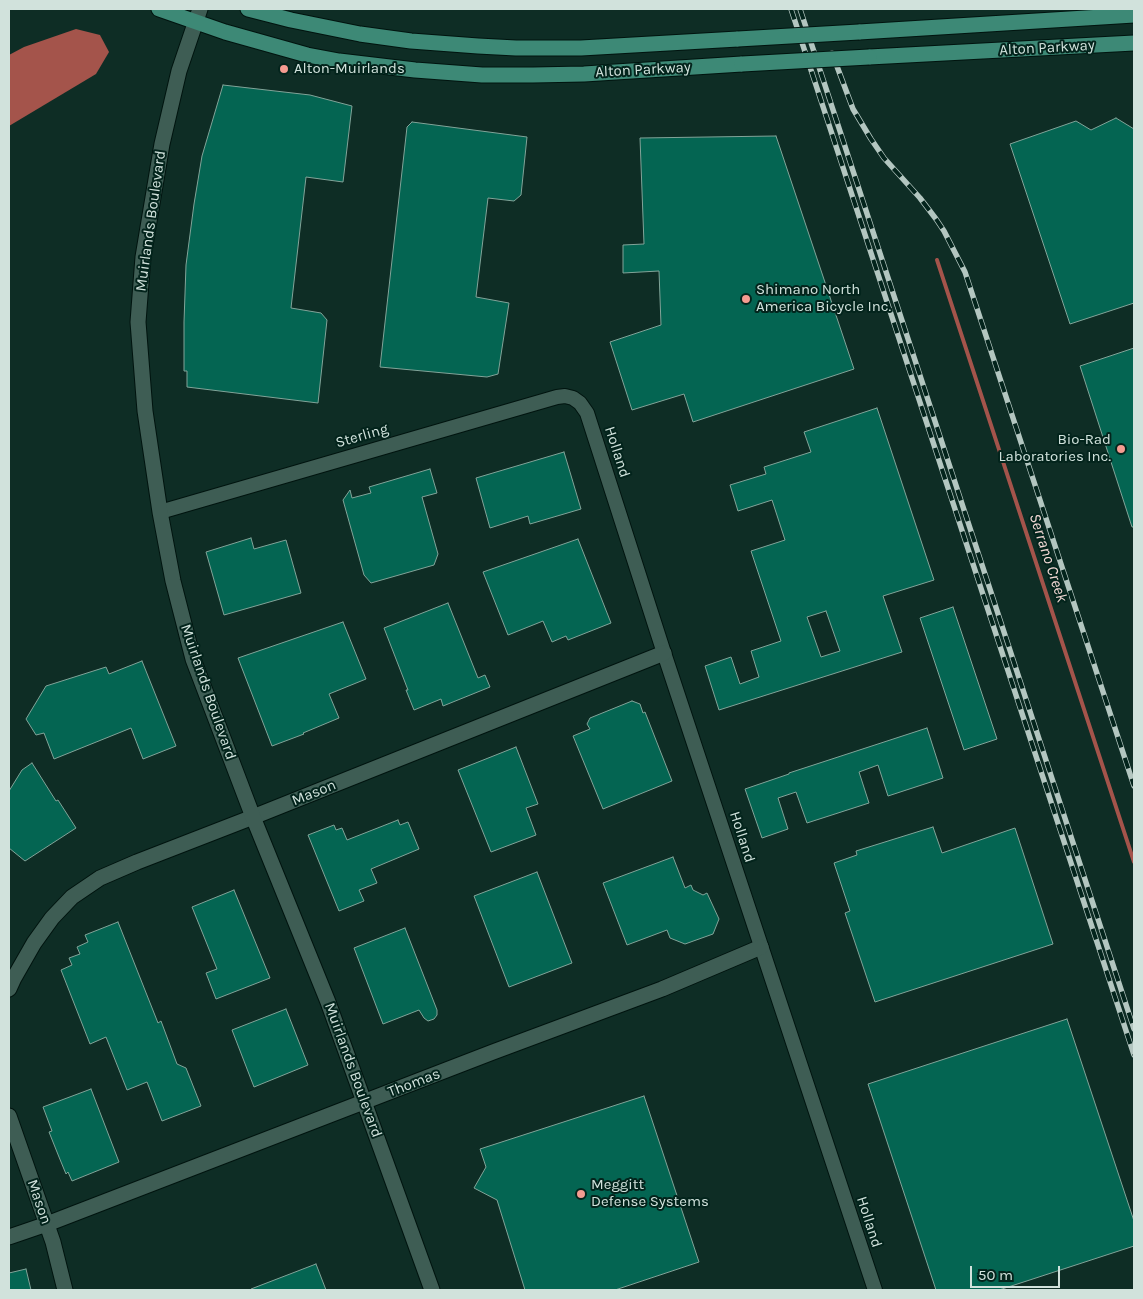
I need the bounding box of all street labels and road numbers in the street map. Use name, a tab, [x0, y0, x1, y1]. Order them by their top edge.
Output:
street label: Alton Parkway	[999, 37, 1095, 59]
street label: Alton Parkway	[595, 59, 691, 81]
street label: Muirlands Boulevard	[132, 149, 170, 293]
street label: Sterling	[334, 420, 390, 452]
street label: Holland	[600, 424, 634, 480]
street label: Muirlands Boulevard	[176, 622, 240, 762]
street label: Mason	[289, 776, 339, 810]
street label: Holland	[725, 809, 759, 865]
street label: Muirlands Boulevard	[320, 1000, 386, 1140]
street label: Thomas	[385, 1065, 443, 1101]
street label: Mason	[23, 1177, 55, 1227]
street label: Holland	[852, 1194, 886, 1250]

